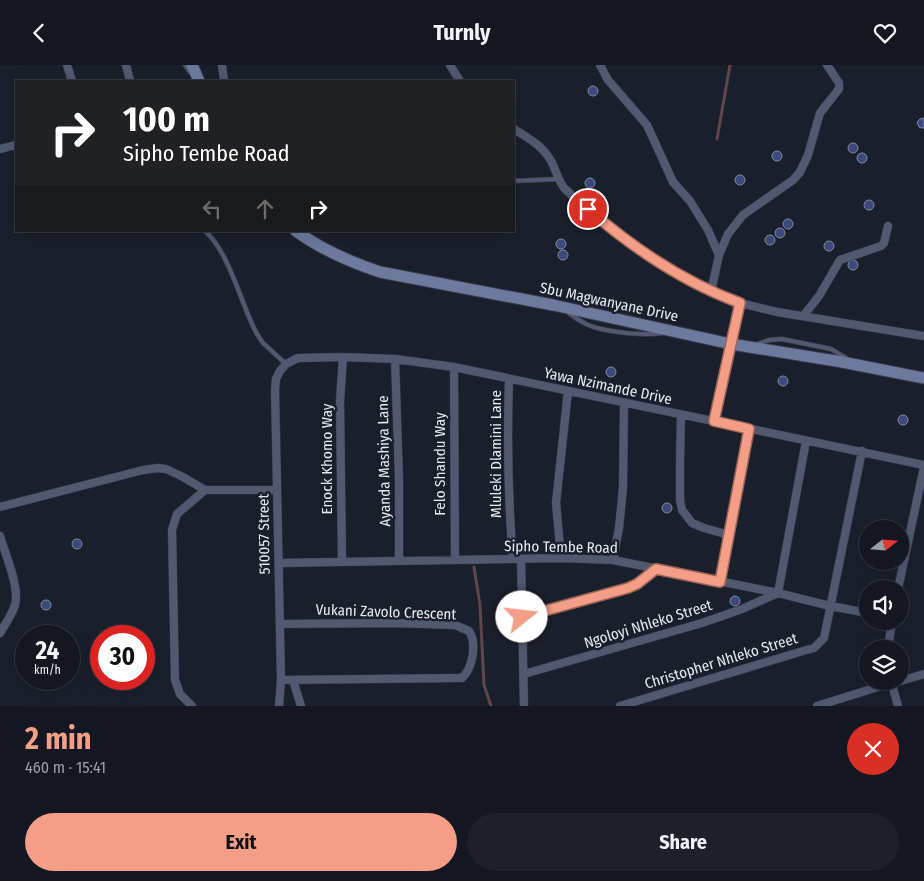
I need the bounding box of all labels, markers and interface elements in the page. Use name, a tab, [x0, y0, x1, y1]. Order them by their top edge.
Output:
icon: back	[25, 19, 53, 47]
text: Turnly	[433, 19, 491, 46]
icon: heart	[871, 19, 899, 47]
text: 100 m	[123, 98, 210, 140]
icon: right	[40, 100, 105, 165]
text: Sipho Tembe Road	[123, 140, 290, 167]
pin	[567, 188, 609, 230]
icon: left	[198, 195, 226, 223]
icon: ahead	[251, 195, 279, 223]
icon: right	[304, 195, 332, 223]
icon: arrive	[574, 195, 602, 223]
street label: Sbu Magwanyane Drive	[538, 279, 680, 325]
street label: Yawa Nzimande Drive	[542, 364, 674, 408]
street label: Mluleki Dlamini Lane	[487, 390, 505, 518]
street label: Ayanda Mashiya Lane	[374, 395, 394, 527]
street label: Enock Khomo Way	[318, 403, 336, 514]
street label: Felo Shandu Way	[431, 412, 449, 516]
street label: 510057 Street	[254, 493, 274, 574]
north arrow	[859, 520, 909, 570]
map controls	[859, 520, 909, 690]
street label: Sipho Tembe Road	[504, 537, 618, 557]
button: sound	[859, 580, 909, 630]
position arrow	[495, 590, 547, 642]
street label: Ngoloyi Nhleko Street	[582, 596, 714, 652]
street label: Vukani Zavolo Crescent	[315, 601, 457, 623]
speed limit sign: 30	[90, 625, 155, 690]
street label: Christopher Nhleko Street	[642, 629, 800, 693]
text: 24	[36, 636, 59, 666]
button: layers	[859, 640, 909, 690]
text: km/h	[34, 663, 61, 677]
text: 2 min	[25, 721, 92, 757]
button: close	[847, 723, 899, 775]
text: 460 m · 15:41	[25, 758, 106, 777]
button: Exit	[25, 813, 457, 871]
button: Share	[467, 813, 899, 871]

